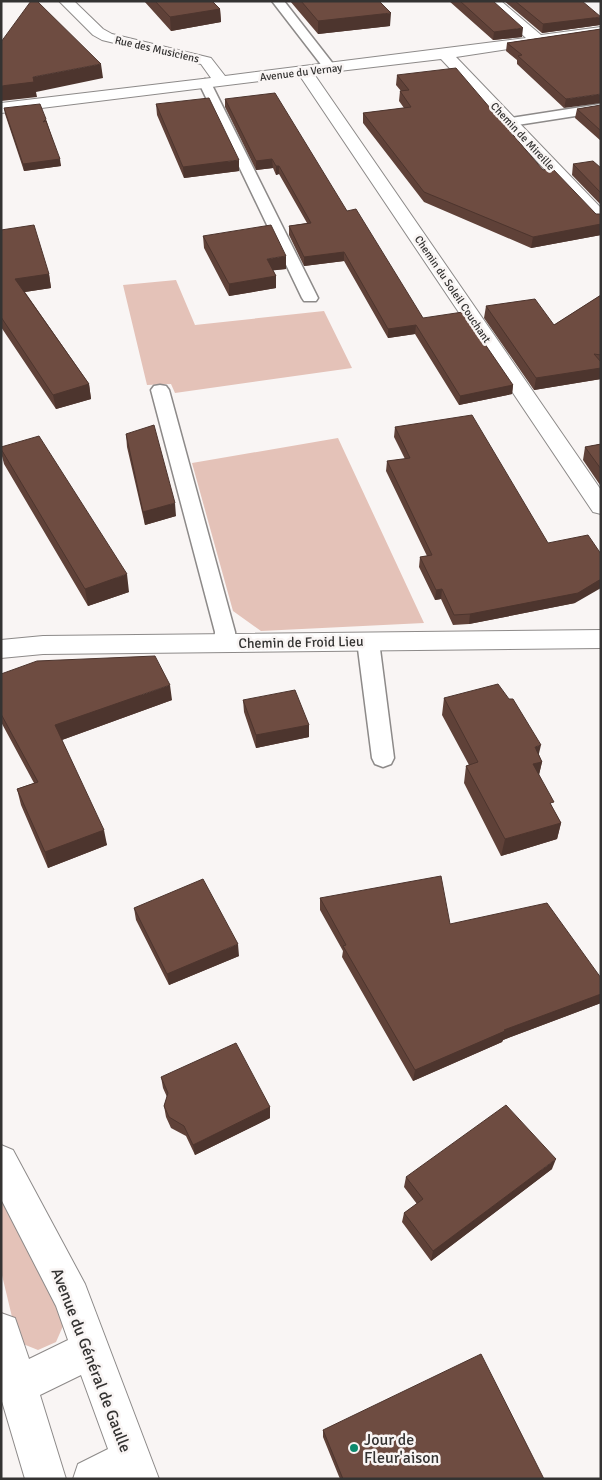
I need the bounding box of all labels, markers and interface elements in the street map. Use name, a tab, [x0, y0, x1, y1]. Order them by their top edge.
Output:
street label: Rue des Musiciens	[113, 33, 201, 66]
street label: Avenue du Vernay	[259, 61, 344, 84]
street label: Chemin de Mireille	[488, 100, 557, 173]
street label: Chemin du Soleil Couchant	[412, 233, 493, 345]
street label: Chemin de Froid Lieu	[238, 633, 364, 652]
street label: Avenue du Général de Gaulle	[47, 1265, 135, 1455]
place label: Jour de Fleur'aison	[364, 1430, 439, 1468]
marker: Jour de Fleur'aison	[348, 1442, 360, 1454]

